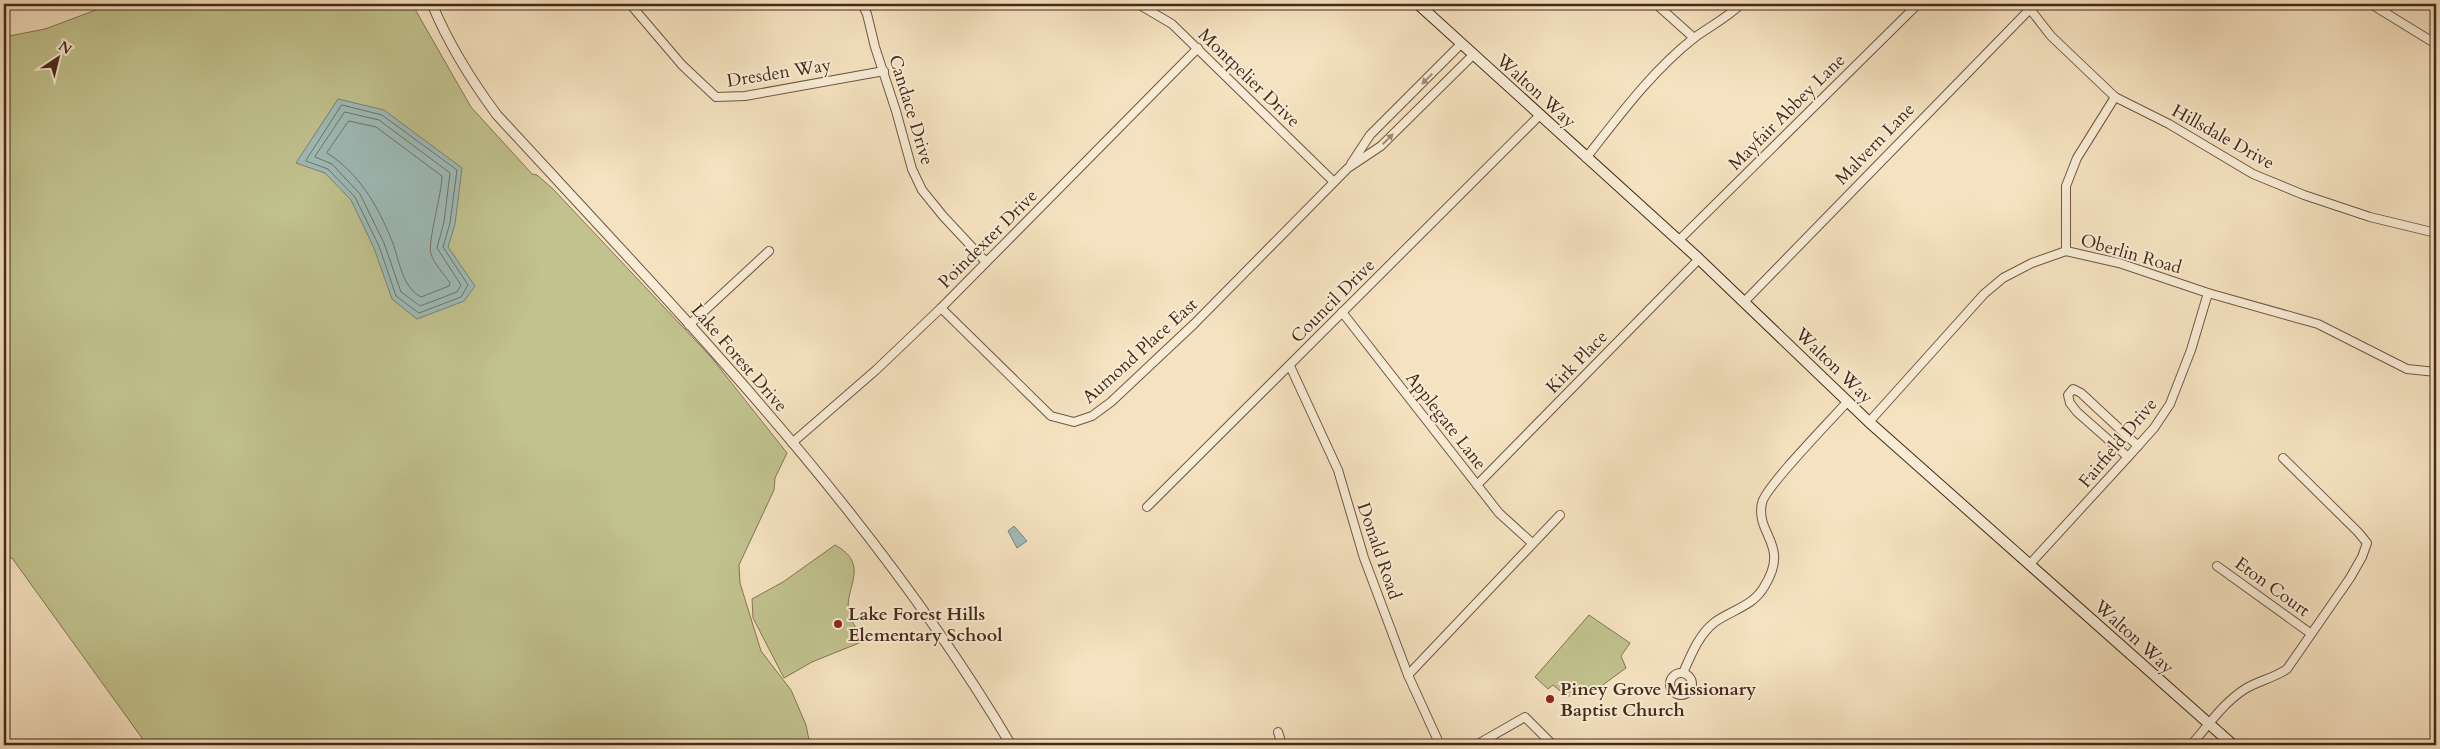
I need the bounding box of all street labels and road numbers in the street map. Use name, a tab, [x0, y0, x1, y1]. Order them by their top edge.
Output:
street label: Montpelier Drive	[1192, 23, 1306, 133]
street label: Walton Way	[1490, 48, 1582, 134]
street label: Mayfair Abbey Lane	[1723, 48, 1851, 176]
street label: Dresden Way	[725, 52, 833, 94]
street label: Candace Drive	[882, 52, 940, 168]
street label: Malvern Lane	[1829, 97, 1921, 191]
street label: Hillsdale Drive	[2167, 98, 2279, 176]
street label: Poindexter Drive	[933, 184, 1043, 294]
street label: Oberlin Road	[2077, 228, 2185, 280]
street label: Council Drive	[1285, 253, 1381, 349]
street label: Aumond Place East	[1077, 292, 1203, 410]
street label: Lake Forest Drive	[685, 298, 793, 418]
street label: Walton Way	[1789, 322, 1879, 410]
street label: Kirk Place	[1541, 325, 1613, 399]
street label: Applegate Lane	[1400, 367, 1492, 475]
street label: Fairfield Drive	[2073, 393, 2163, 493]
street label: Donald Road	[1351, 499, 1407, 603]
street label: Eton Court	[2229, 551, 2315, 623]
street label: Walton Way	[2088, 594, 2180, 680]

